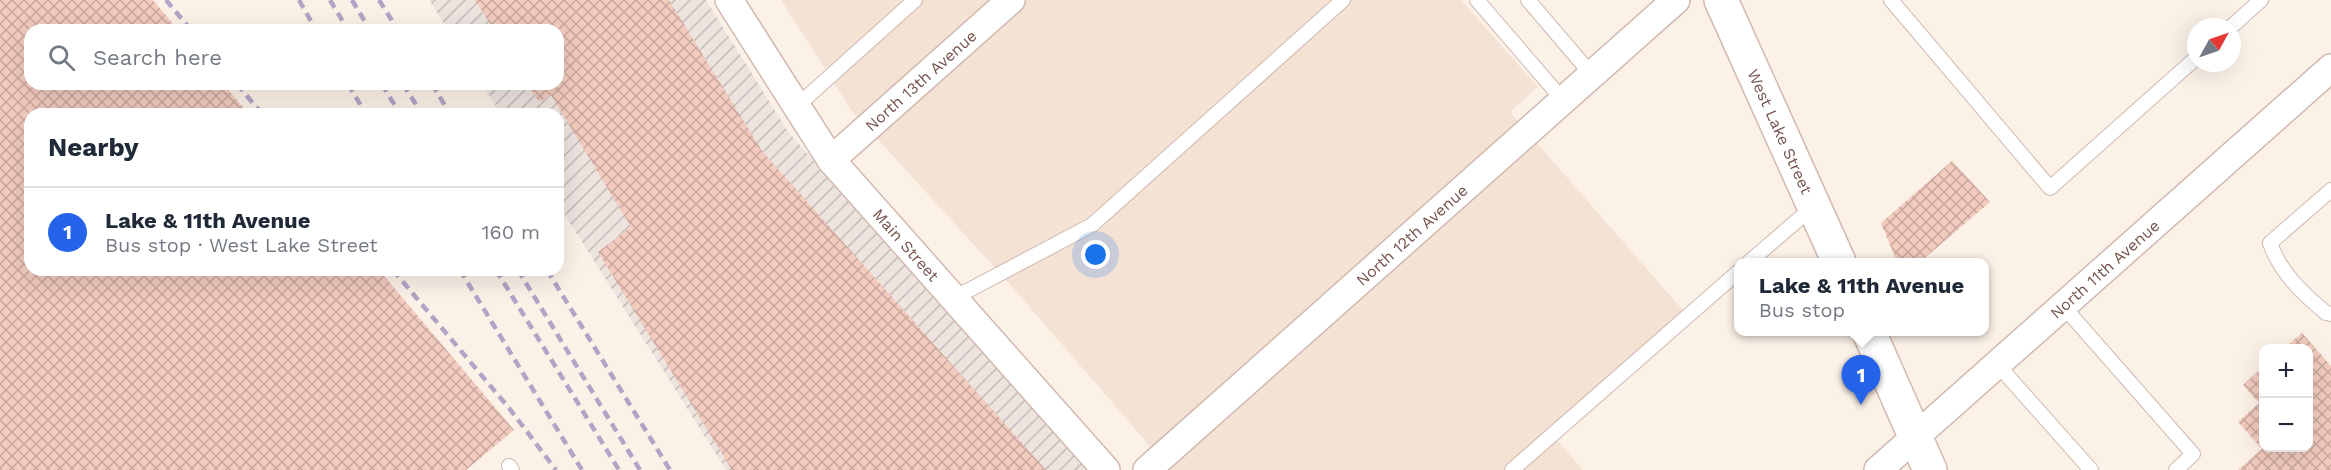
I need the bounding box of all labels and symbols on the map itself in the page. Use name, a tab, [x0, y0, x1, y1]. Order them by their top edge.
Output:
north arrow	[2187, 18, 2241, 72]
street label: North 13th Avenue	[861, 26, 980, 135]
street label: West Lake Street	[1744, 66, 1817, 197]
street label: North 12th Avenue	[1352, 180, 1471, 289]
street label: Main Street	[869, 205, 943, 285]
street label: North 11th Avenue	[2046, 215, 2163, 322]
your location	[1081, 240, 1110, 269]
pin: 1	[1842, 356, 1880, 405]

